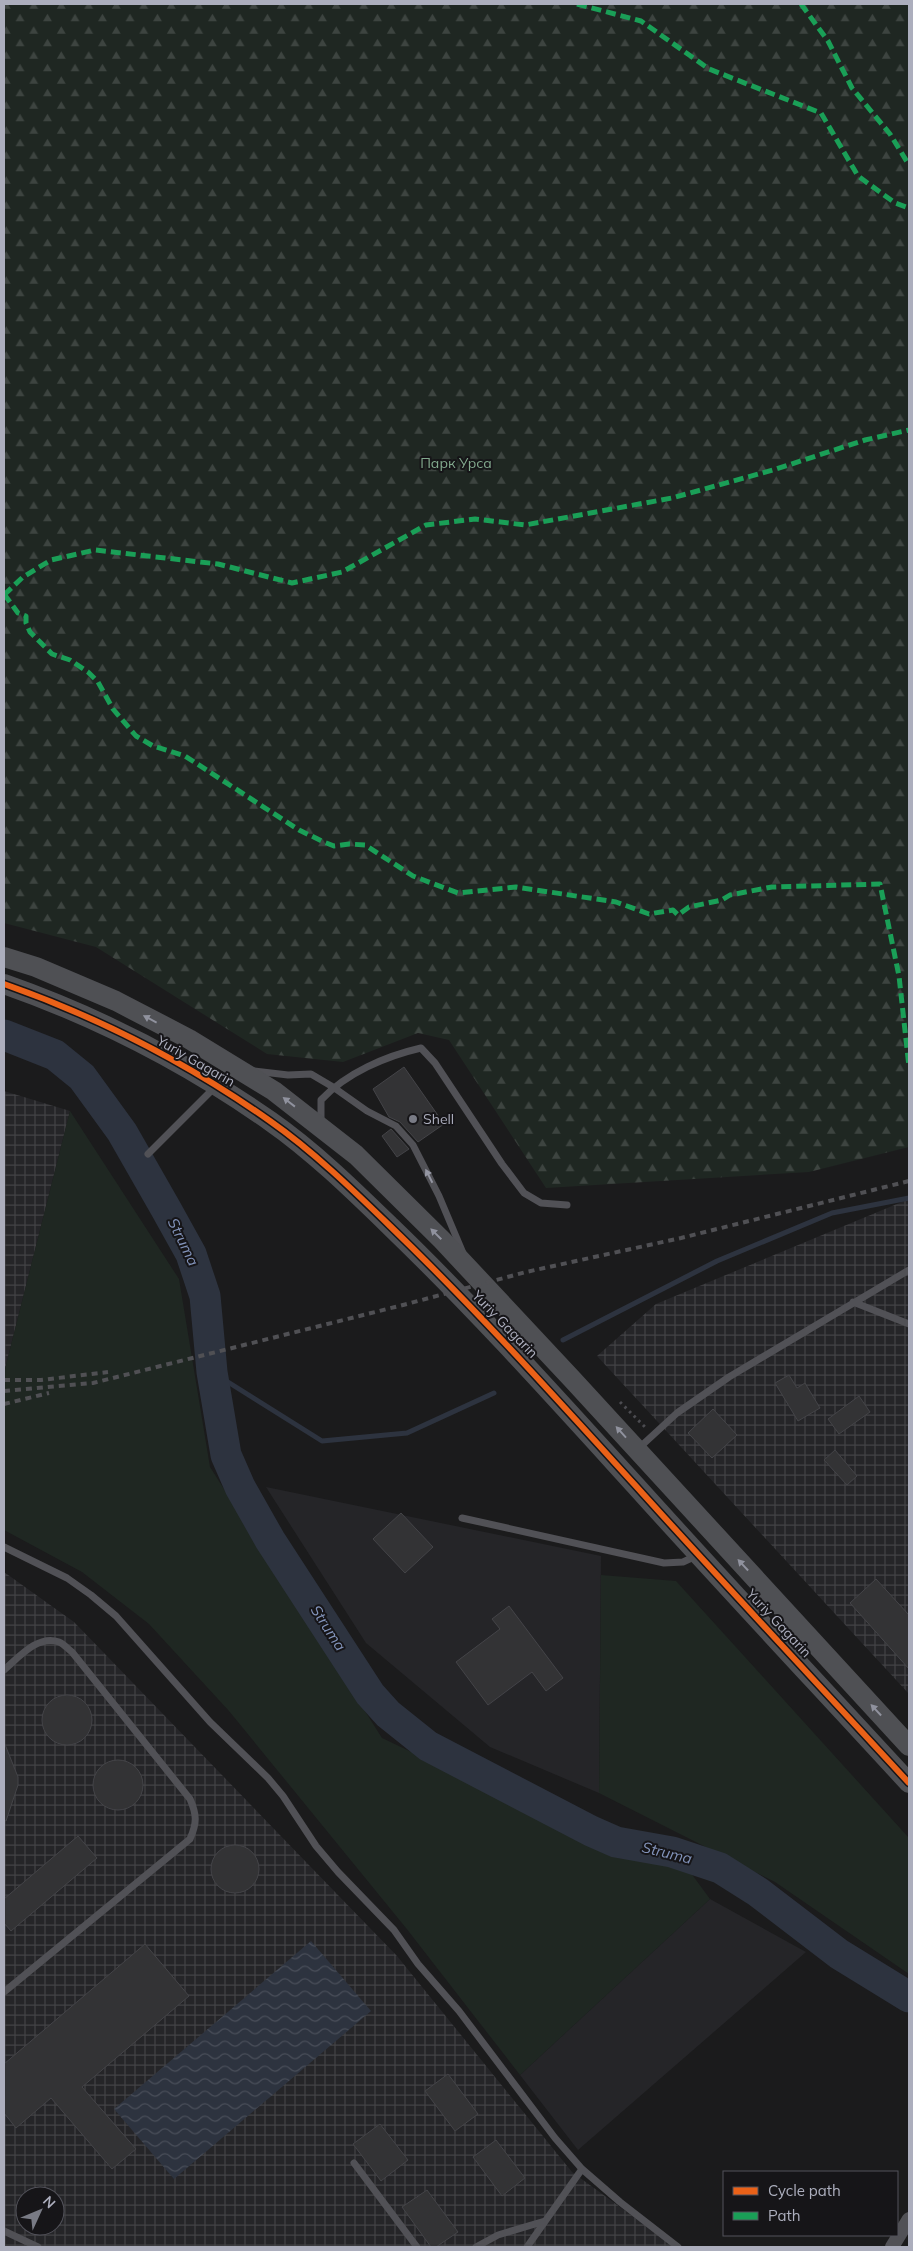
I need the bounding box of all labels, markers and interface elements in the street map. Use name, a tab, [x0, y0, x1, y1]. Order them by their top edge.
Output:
park label: Парк Урса	[420, 454, 492, 472]
one-way arrow	[143, 1014, 156, 1023]
street label: Yuriy Gagarin	[153, 1031, 238, 1091]
one-way arrow	[283, 1097, 296, 1108]
place label: Shell	[423, 1110, 454, 1128]
marker: Shell	[407, 1113, 419, 1125]
one-way arrow	[425, 1169, 433, 1183]
water label: Struma	[164, 1215, 203, 1269]
one-way arrow	[430, 1228, 442, 1240]
street label: Yuriy Gagarin	[468, 1286, 542, 1362]
one-way arrow	[615, 1427, 627, 1439]
one-way arrow	[737, 1559, 749, 1571]
street label: Yuriy Gagarin	[742, 1584, 815, 1661]
water label: Struma	[307, 1601, 350, 1654]
one-way arrow	[870, 1705, 882, 1717]
water label: Struma	[640, 1837, 694, 1868]
legend	[723, 2171, 898, 2236]
text: Cycle path	[768, 2181, 841, 2200]
north arrow	[15, 2186, 65, 2236]
text: N	[39, 2192, 59, 2212]
text: Path	[768, 2206, 800, 2225]

